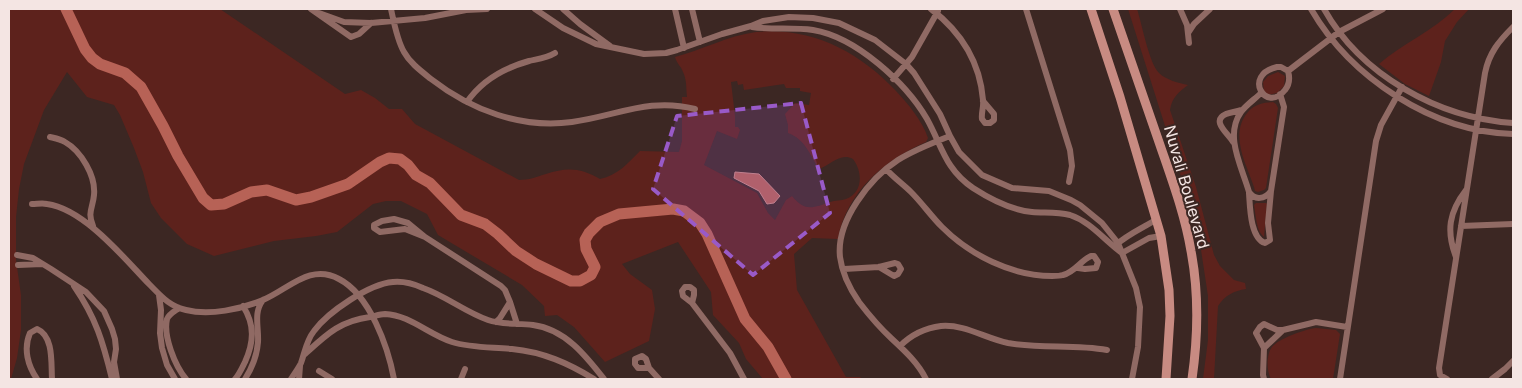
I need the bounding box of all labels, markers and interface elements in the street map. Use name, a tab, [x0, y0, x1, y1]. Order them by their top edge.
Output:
street label: Nuvali Boulevard	[1160, 123, 1214, 251]

